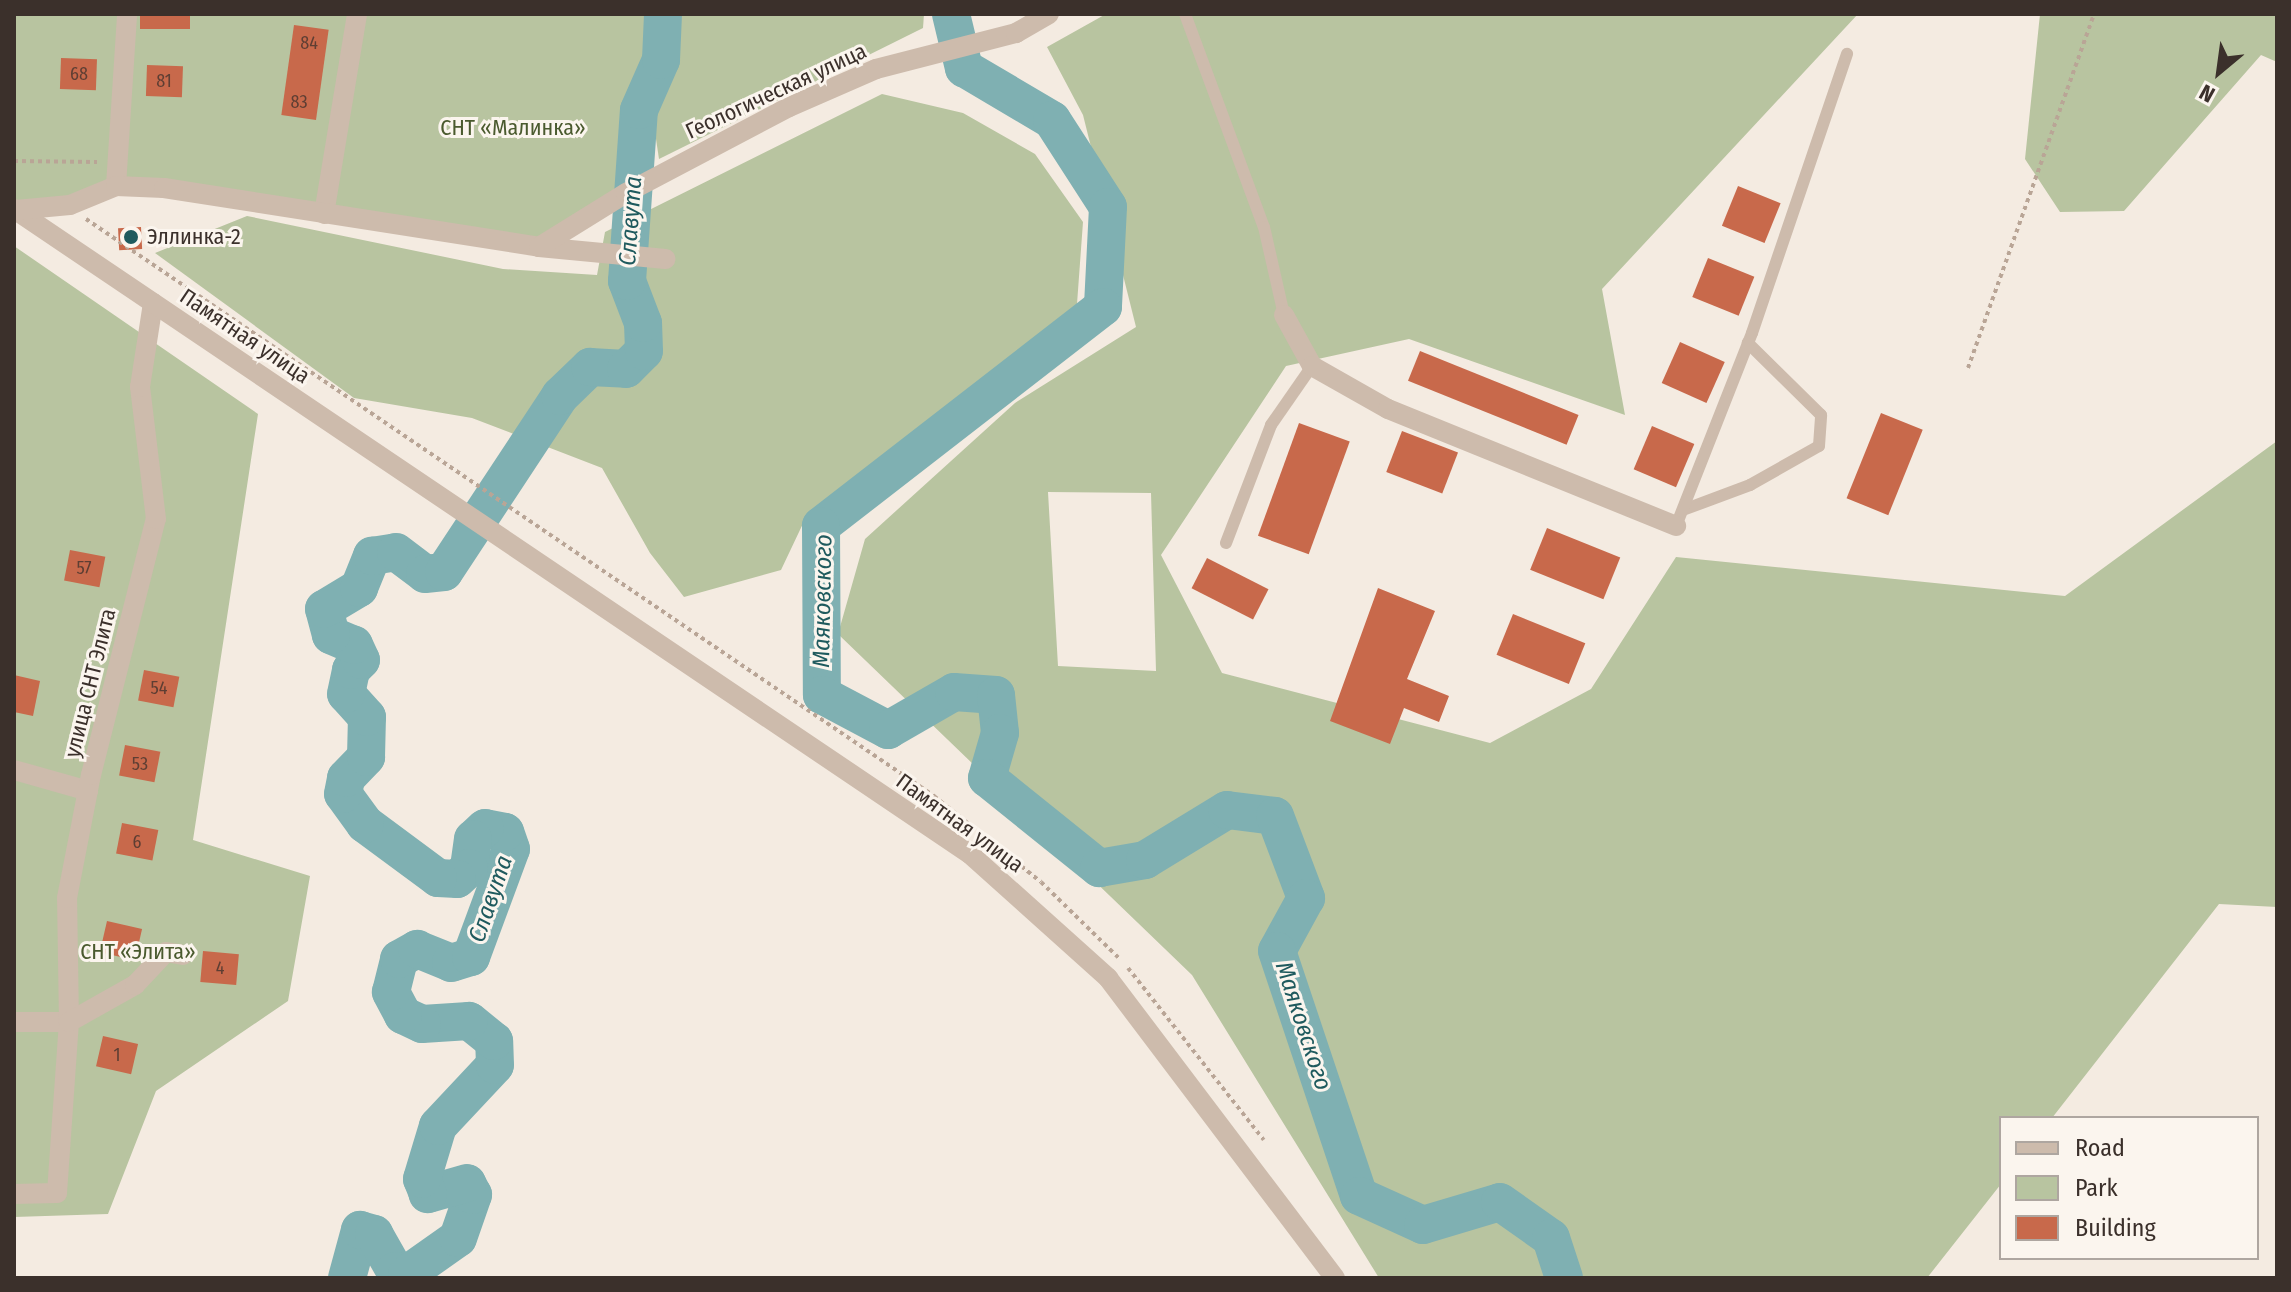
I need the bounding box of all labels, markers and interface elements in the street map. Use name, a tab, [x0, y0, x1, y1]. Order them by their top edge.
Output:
house number: 84	[300, 32, 318, 54]
north arrow	[2179, 32, 2259, 112]
street label: Геологическая улица	[681, 38, 871, 144]
house number: 68	[70, 63, 88, 85]
house number: 81	[156, 70, 172, 92]
text: N	[2195, 78, 2219, 108]
house number: 83	[290, 91, 308, 113]
park label: СНТ «Малинка»	[440, 115, 586, 141]
water label: Славута	[614, 175, 648, 267]
place label: Эллинка-2	[147, 224, 241, 250]
marker: Эллинка-2	[122, 228, 140, 246]
street label: Памятная улица	[175, 283, 315, 389]
water label: Маяковского	[807, 534, 839, 668]
house number: 57	[76, 557, 92, 579]
street label: улица СНТ Элита	[59, 606, 121, 760]
house number: 54	[151, 677, 167, 699]
house number: 53	[132, 753, 148, 775]
street label: Памятная улица	[891, 768, 1029, 878]
house number: 6	[133, 831, 141, 853]
water label: Славута	[463, 852, 519, 946]
park label: СНТ «Элита»	[80, 939, 196, 965]
house number: 4	[216, 957, 224, 979]
water label: Маяковского	[1269, 958, 1337, 1094]
house number: 1	[113, 1044, 121, 1066]
legend	[1999, 1116, 2259, 1260]
text: Road	[2075, 1134, 2125, 1162]
text: Park	[2075, 1174, 2118, 1202]
text: Building	[2075, 1214, 2156, 1242]

